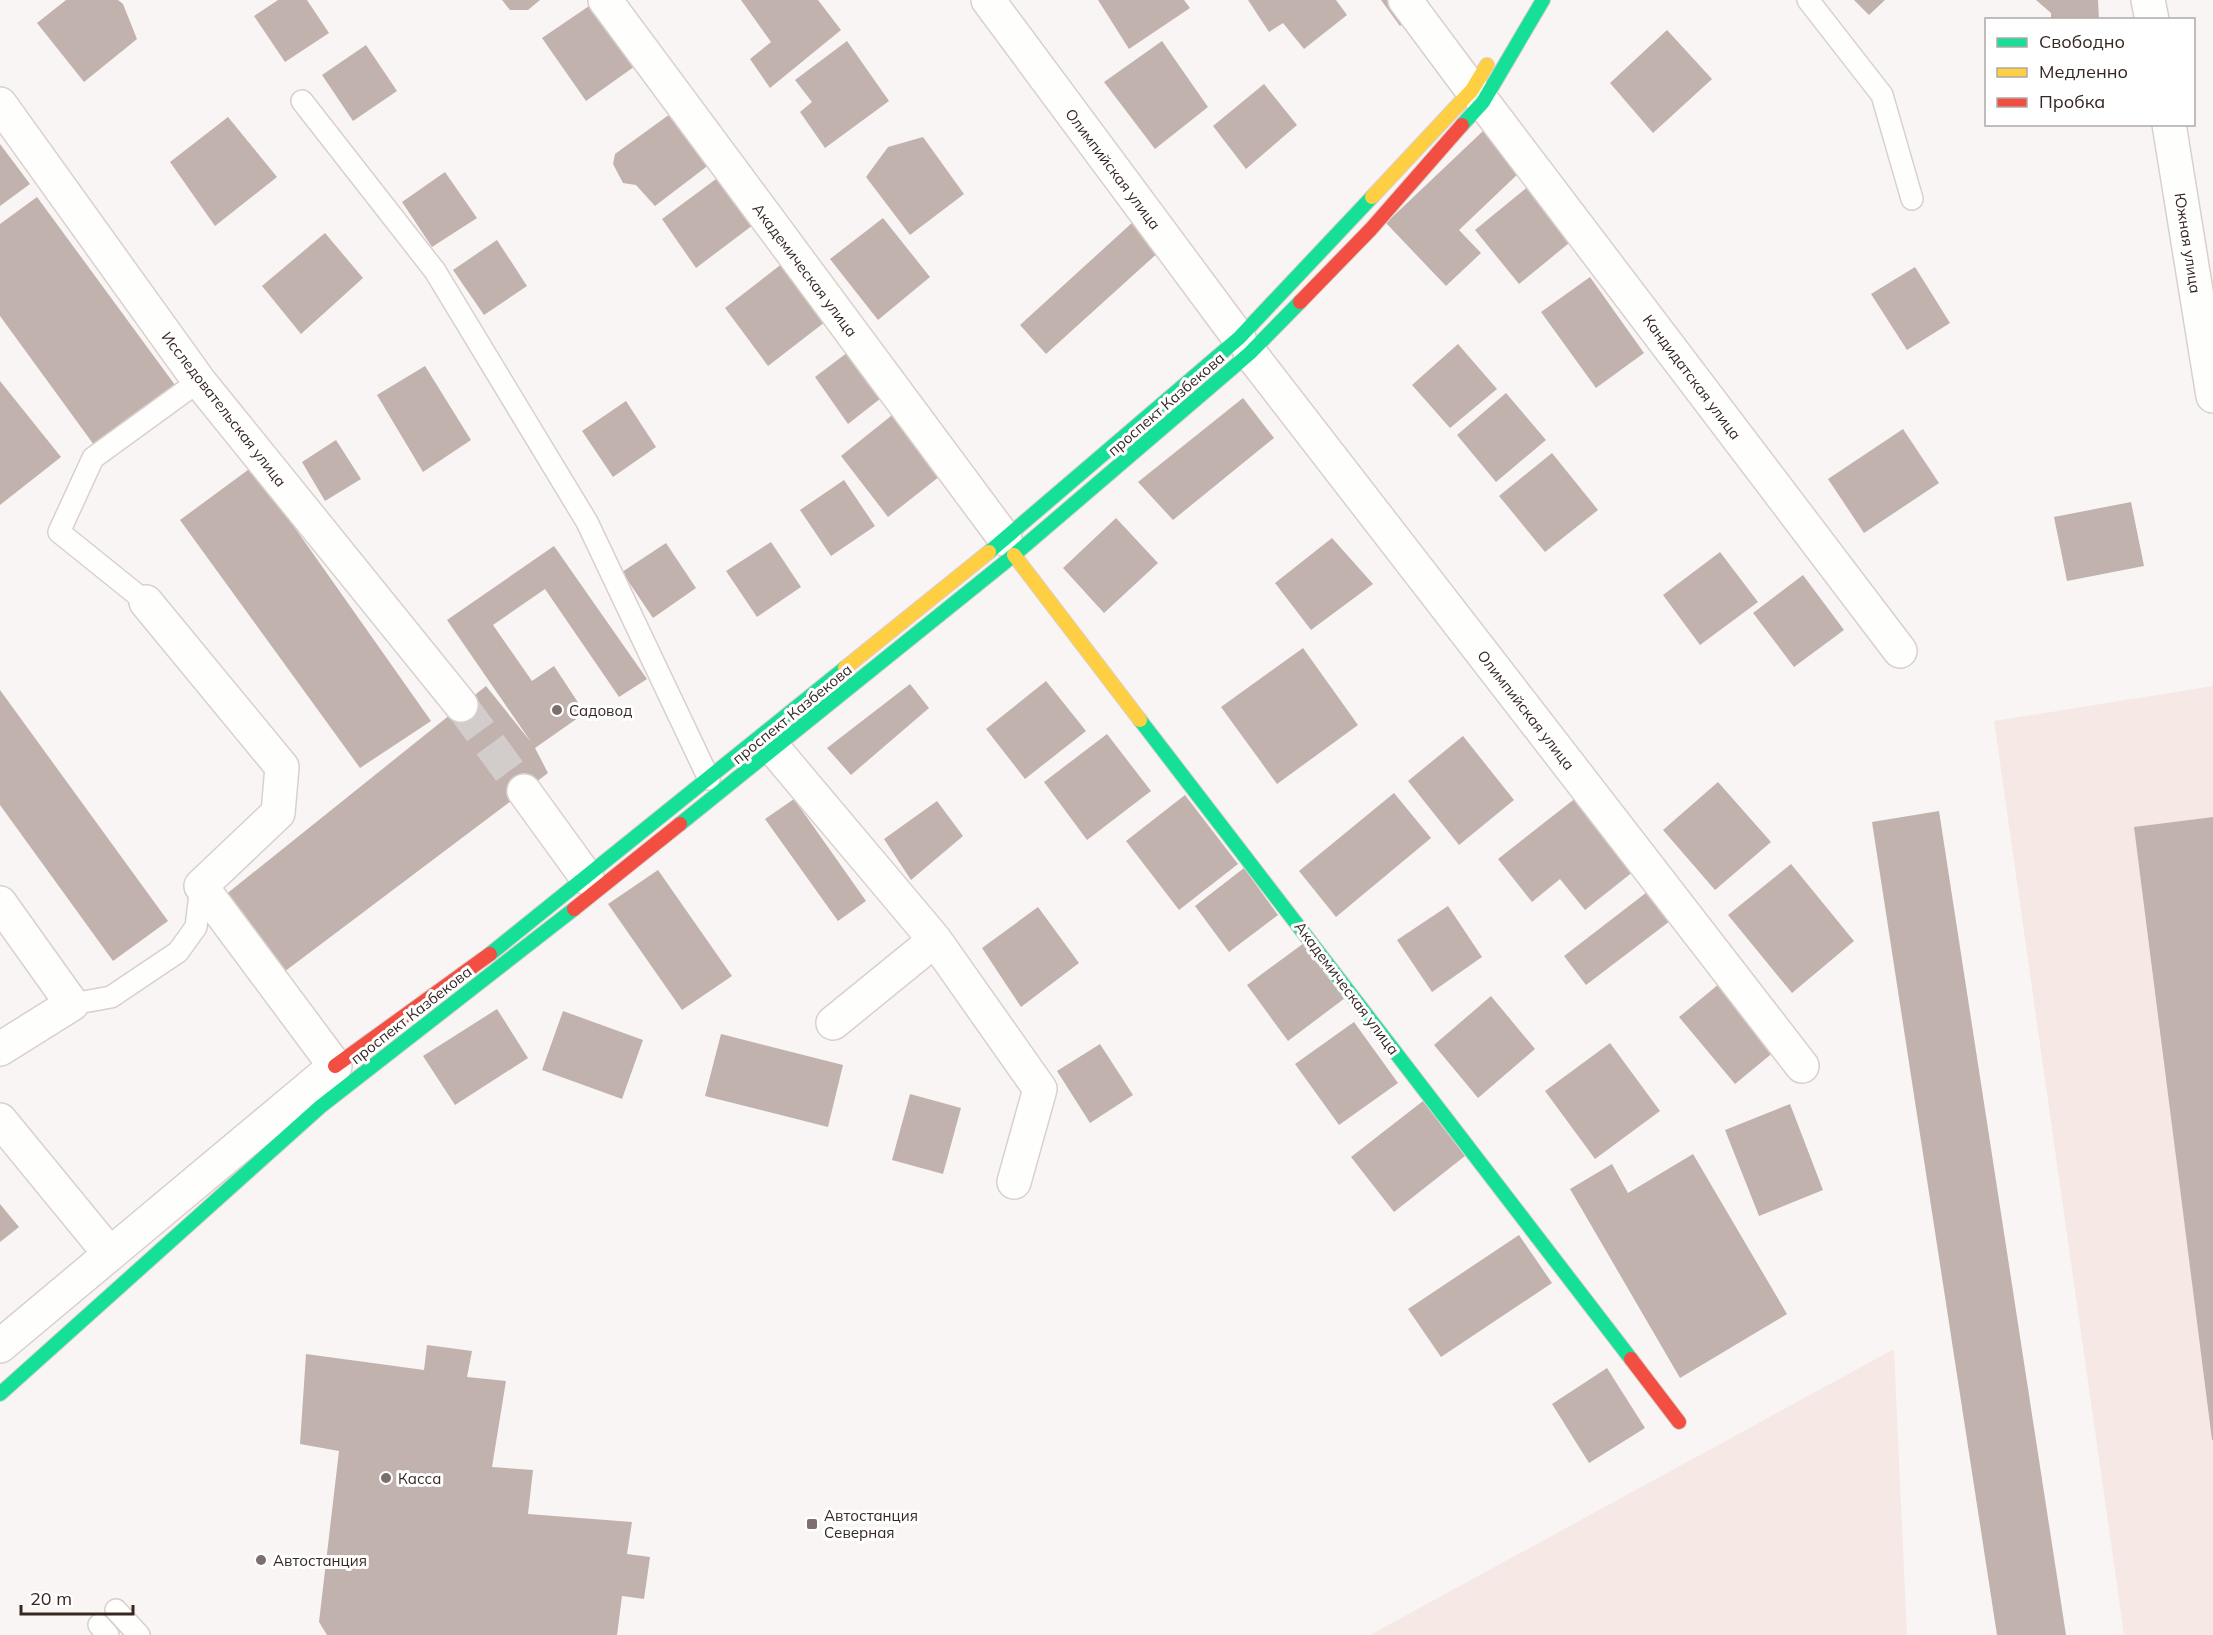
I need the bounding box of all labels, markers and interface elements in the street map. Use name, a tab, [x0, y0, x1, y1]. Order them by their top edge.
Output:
legend	[1985, 18, 2195, 126]
text: Свободно	[2039, 30, 2125, 53]
text: Медленно	[2039, 60, 2128, 83]
text: Пробка	[2039, 90, 2105, 113]
street label: Олимпийская улица	[1061, 105, 1165, 233]
street label: Южная улица	[2171, 191, 2205, 295]
street label: Академическая улица	[749, 200, 861, 340]
street label: Кандидатская улица	[1639, 311, 1745, 443]
street label: Исследовательская улица	[158, 328, 290, 490]
street label: проспект Казбекова	[1104, 348, 1228, 460]
street label: Олимпийская улица	[1473, 646, 1579, 774]
street label: проспект Казбекова	[728, 660, 856, 768]
place label: Садовод	[569, 701, 632, 720]
marker: Садовод	[550, 703, 564, 717]
street label: Академическая улица	[1291, 918, 1403, 1058]
street label: проспект Казбекова	[347, 962, 475, 1068]
place label: Касса	[398, 1469, 441, 1488]
marker: Касса	[379, 1471, 393, 1485]
place label: Автостанция Северная	[824, 1506, 918, 1542]
marker: Автостанция Северная	[805, 1517, 819, 1531]
place label: Автостанция	[273, 1551, 367, 1570]
marker: Автостанция	[254, 1553, 268, 1567]
scale bar	[21, 1578, 134, 1616]
text: 20 m	[30, 1587, 72, 1610]

